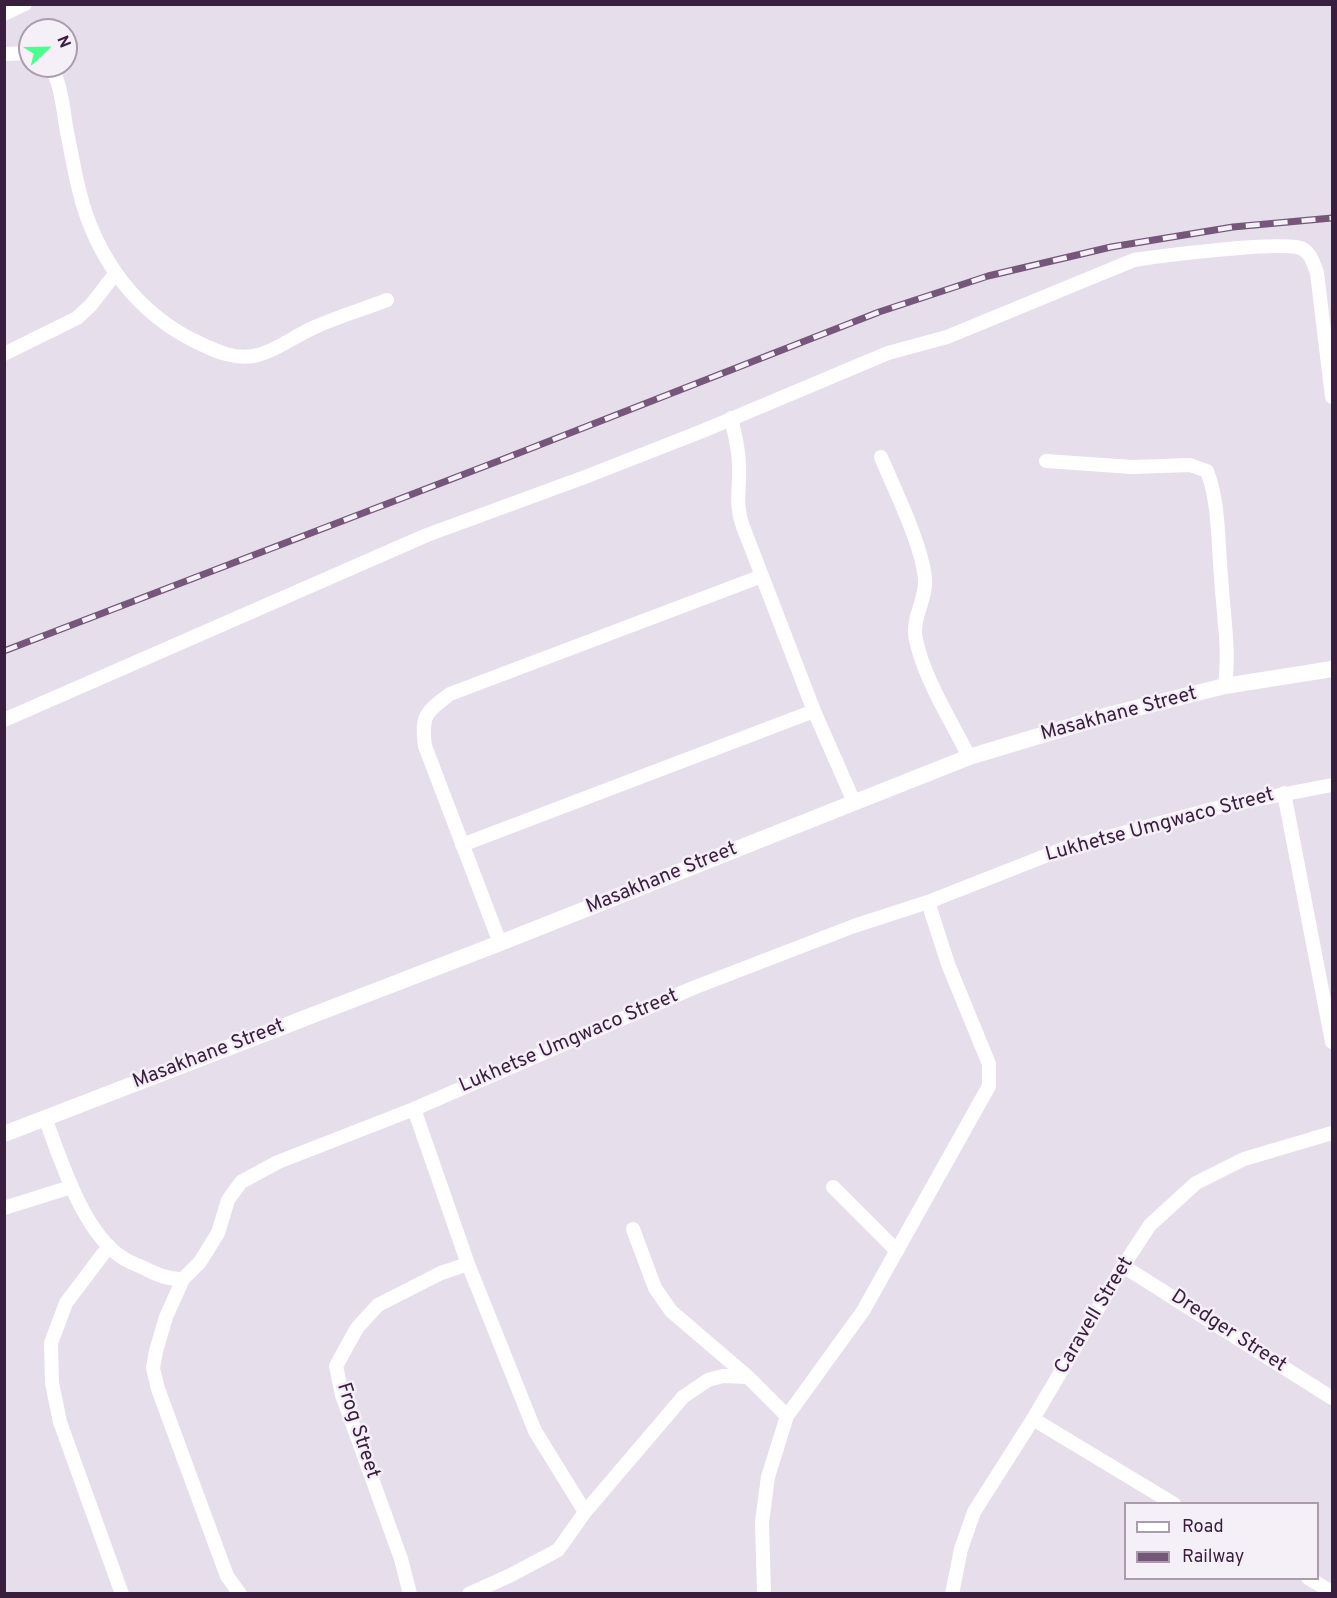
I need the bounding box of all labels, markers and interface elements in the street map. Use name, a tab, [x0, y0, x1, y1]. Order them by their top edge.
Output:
north arrow	[18, 18, 78, 78]
text: N	[51, 33, 74, 51]
street label: Masakhane Street	[1038, 683, 1200, 747]
street label: Lukhetse Umgwaco Street	[1043, 784, 1277, 868]
street label: Masakhane Street	[583, 838, 741, 920]
street label: Lukhetse Umgwaco Street	[456, 985, 682, 1099]
street label: Masakhane Street	[130, 1015, 288, 1095]
street label: Caravell Street	[1051, 1253, 1139, 1379]
street label: Dredger Street	[1166, 1286, 1290, 1378]
street label: Frog Street	[330, 1380, 384, 1482]
legend	[1124, 1502, 1319, 1580]
text: Road	[1182, 1516, 1224, 1539]
text: Railway	[1182, 1546, 1244, 1569]

